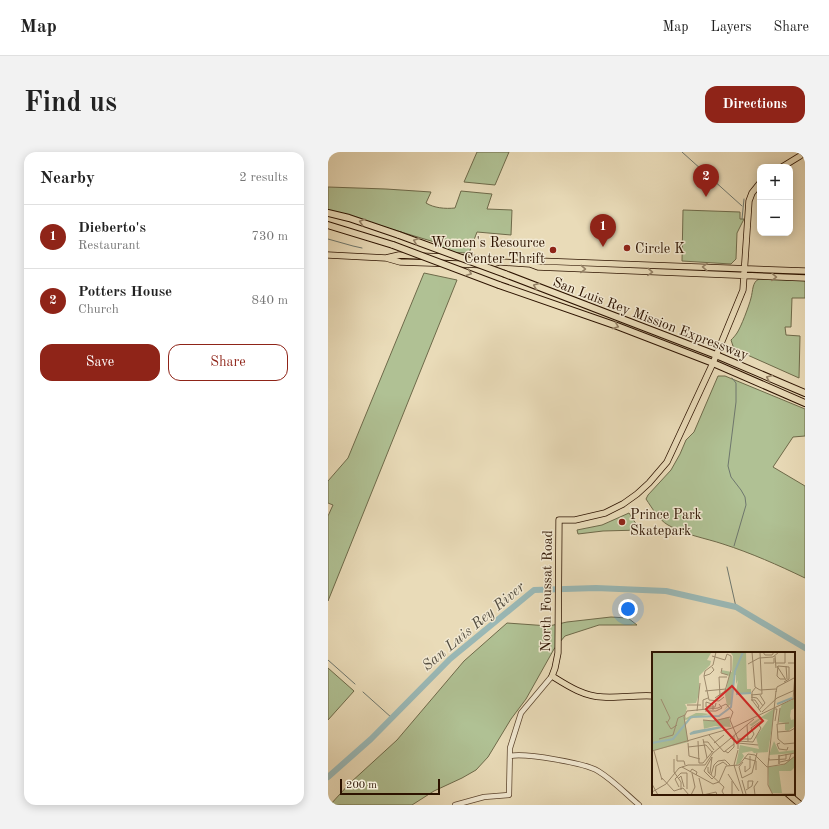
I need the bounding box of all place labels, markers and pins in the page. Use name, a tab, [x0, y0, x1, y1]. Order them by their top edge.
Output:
pin: 2	[693, 164, 719, 197]
pin: 1	[590, 214, 616, 247]
place label: Women's Resource Center Thrift	[431, 236, 545, 266]
place label: Circle K	[635, 242, 685, 256]
marker: Circle K	[622, 243, 632, 253]
marker: Women's Resource Center Thrift	[548, 245, 558, 255]
place label: Prince Park Skatepark	[630, 508, 702, 538]
marker: Prince Park Skatepark	[617, 517, 627, 527]

